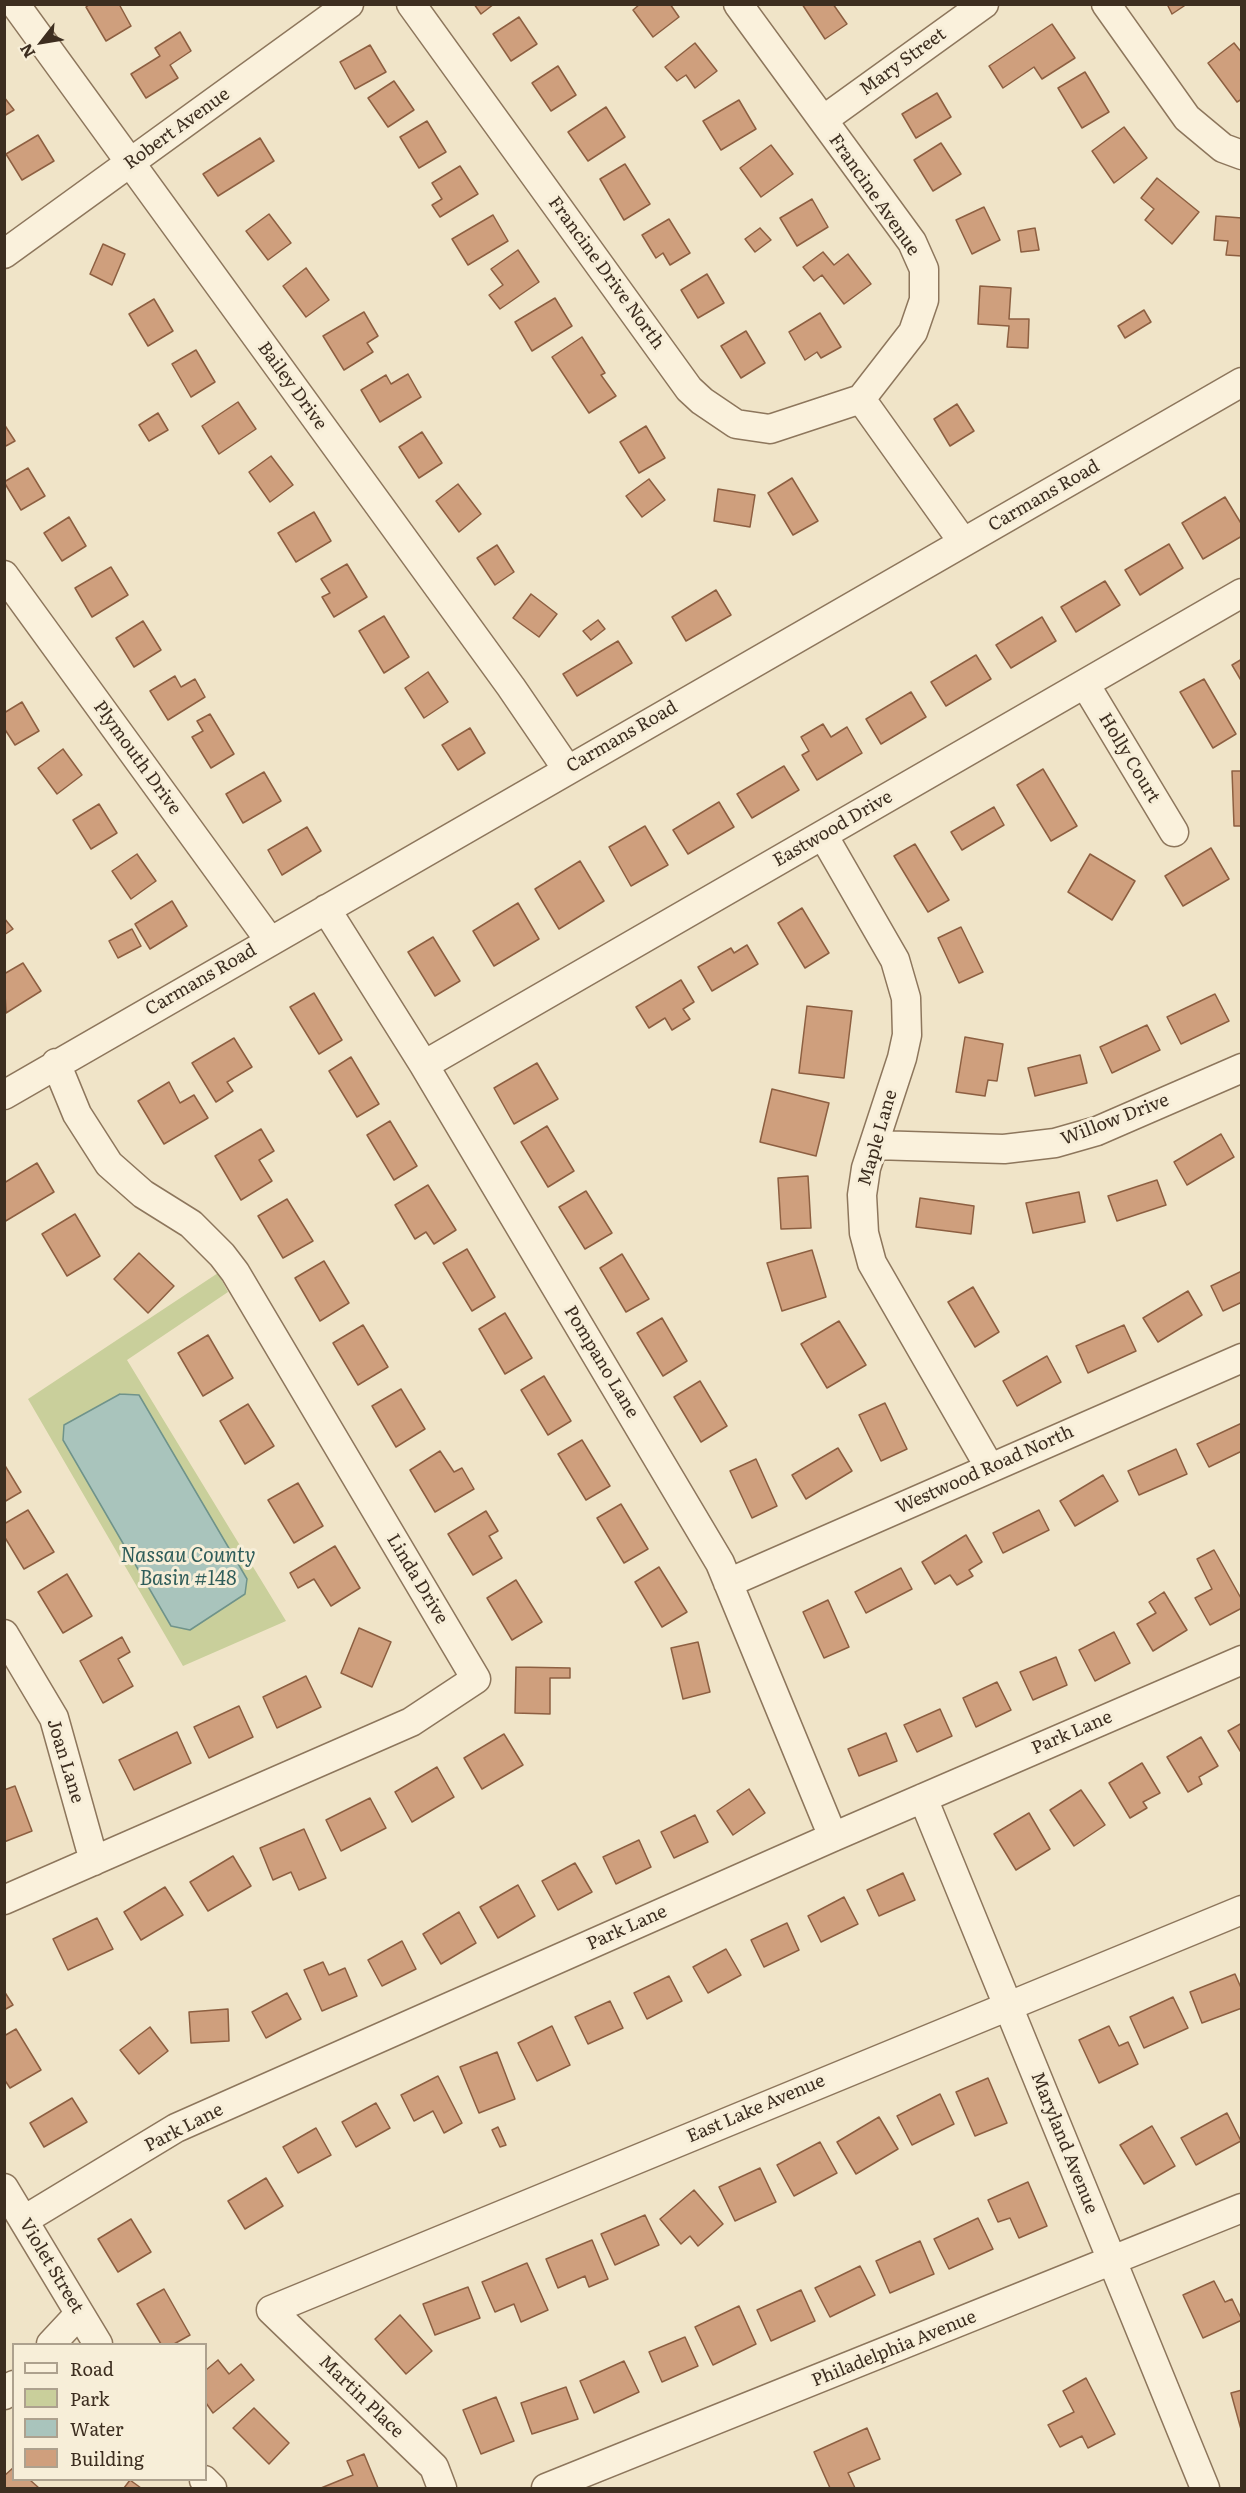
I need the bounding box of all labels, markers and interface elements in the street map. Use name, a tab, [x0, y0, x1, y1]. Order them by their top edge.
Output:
north arrow	[12, 12, 72, 72]
street label: Mary Street	[856, 24, 950, 100]
text: N	[13, 39, 40, 63]
street label: Robert Avenue	[120, 83, 234, 175]
street label: Francine Avenue	[824, 130, 924, 260]
street label: Francine Drive North	[543, 192, 669, 354]
street label: Bailey Drive	[253, 338, 331, 434]
street label: Carmans Road	[985, 456, 1103, 536]
street label: Plymouth Drive	[88, 697, 186, 819]
street label: Carmans Road	[563, 697, 681, 777]
street label: Holly Court	[1094, 709, 1164, 807]
street label: Eastwood Drive	[770, 786, 896, 872]
street label: Carmans Road	[142, 940, 260, 1020]
street label: Maple Lane	[854, 1087, 902, 1189]
street label: Willow Drive	[1058, 1090, 1172, 1150]
street label: Pompano Lane	[559, 1302, 643, 1422]
street label: Westwood Road North	[893, 1421, 1077, 1519]
street label: Linda Drive	[382, 1530, 452, 1628]
water label: Nassau County Basin #148	[120, 1544, 256, 1591]
street label: Park Lane	[1029, 1706, 1115, 1760]
street label: Joan Lane	[42, 1716, 88, 1806]
street label: Park Lane	[584, 1901, 670, 1955]
street label: Maryland Avenue	[1026, 2069, 1102, 2217]
street label: East Lake Avenue	[684, 2070, 828, 2148]
street label: Park Lane	[141, 2099, 227, 2157]
street label: Violet Street	[14, 2215, 88, 2317]
street label: Philadelphia Avenue	[809, 2306, 979, 2392]
legend	[12, 2343, 207, 2481]
street label: Martin Place	[314, 2351, 408, 2443]
text: Road	[70, 2355, 114, 2382]
text: Park	[70, 2385, 109, 2412]
text: Water	[70, 2415, 123, 2442]
text: Building	[70, 2445, 144, 2472]

